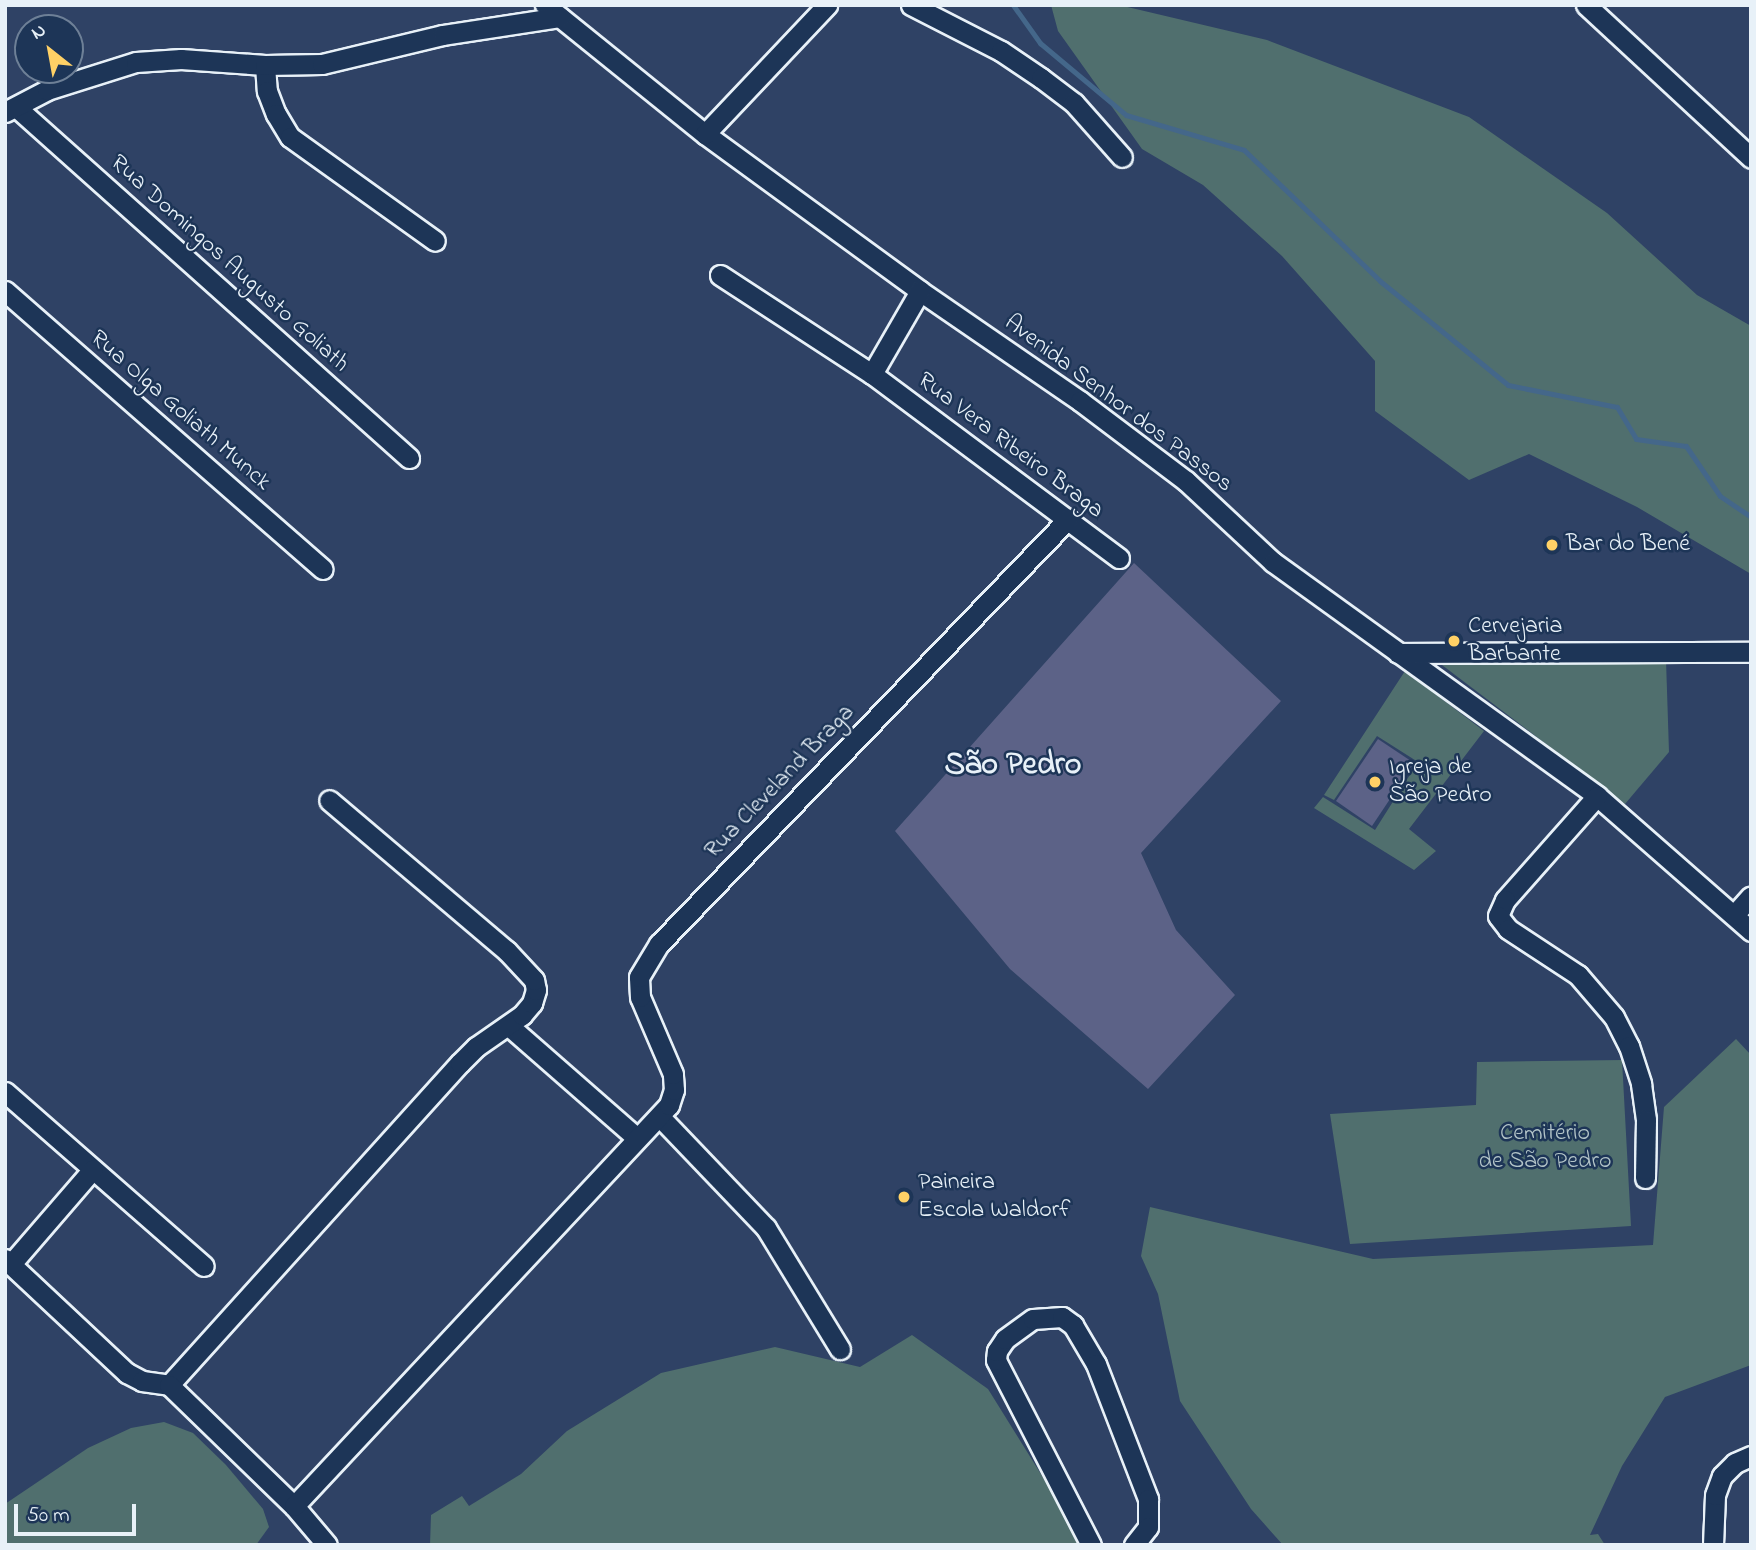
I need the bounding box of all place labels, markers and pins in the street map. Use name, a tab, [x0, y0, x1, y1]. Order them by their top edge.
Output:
place label: Bar do Bené	[1566, 531, 1690, 559]
marker: Bar do Bené	[1544, 537, 1560, 553]
place label: Cervejaria Barbante	[1468, 613, 1563, 669]
marker: Cervejaria Barbante	[1446, 633, 1462, 649]
place label: Igreja de São Pedro	[1389, 754, 1492, 810]
marker: Igreja de São Pedro	[1367, 774, 1383, 790]
place label: Paineira Escola Waldorf	[918, 1169, 1070, 1225]
marker: Paineira Escola Waldorf	[896, 1189, 912, 1205]

